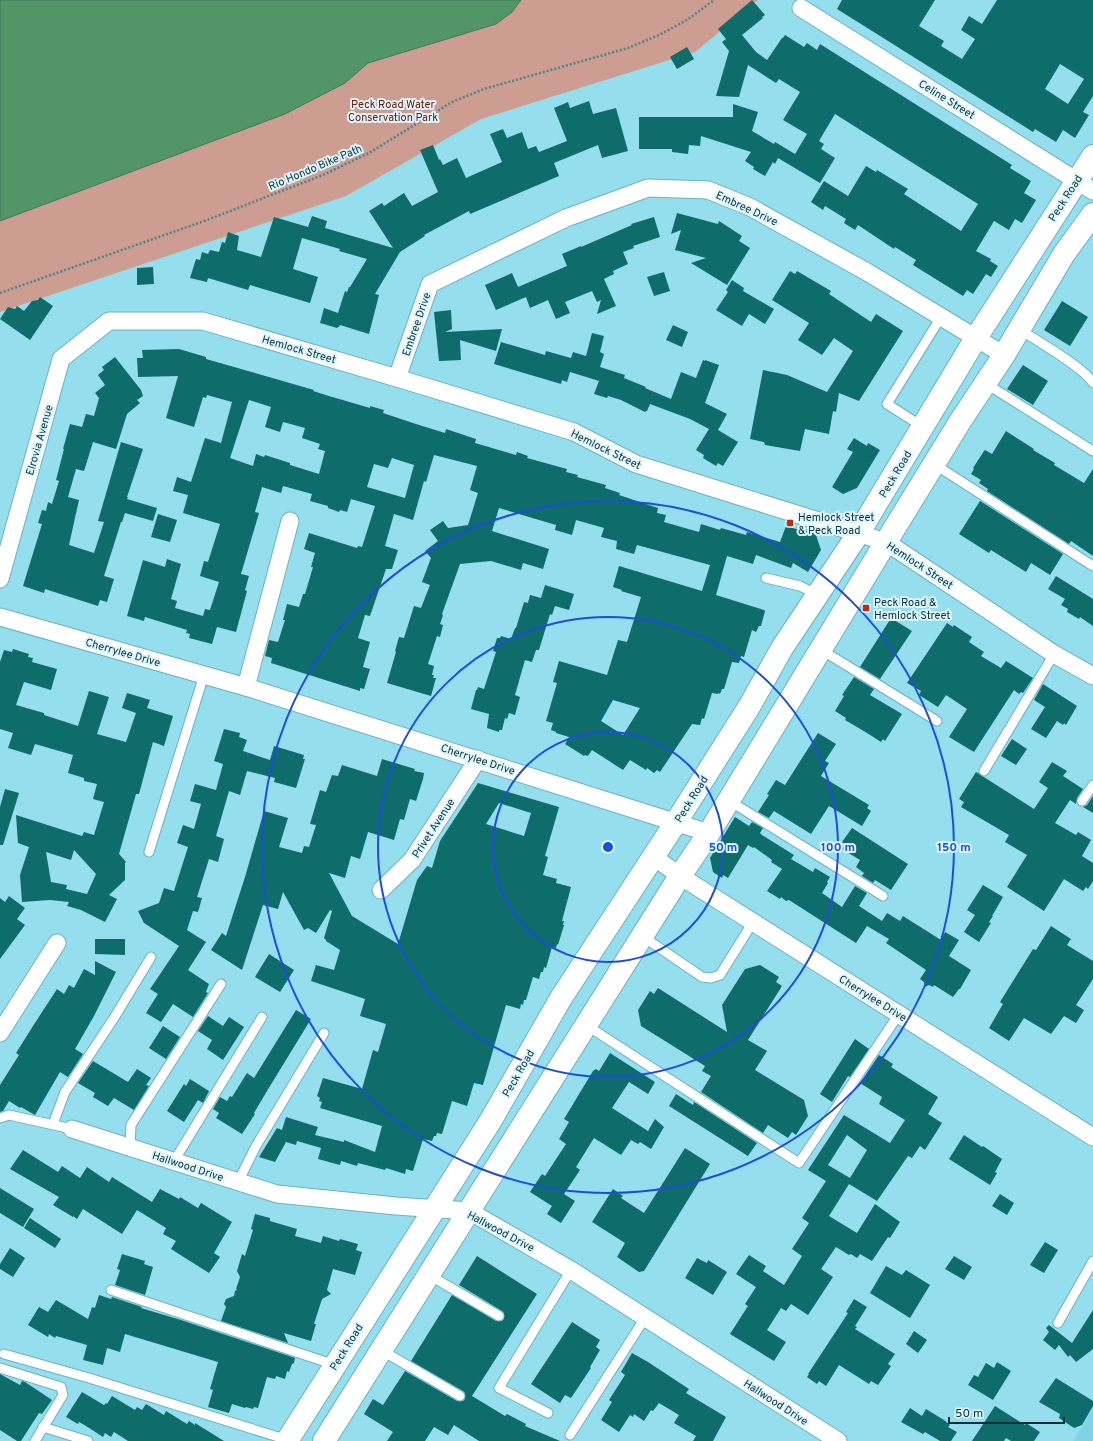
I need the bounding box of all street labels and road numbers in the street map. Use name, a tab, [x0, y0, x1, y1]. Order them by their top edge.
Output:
street label: Celine Street	[916, 77, 977, 123]
street label: Rio Hondo Bike Path	[266, 142, 364, 194]
street label: Peck Road	[1046, 173, 1086, 224]
street label: Embree Drive	[713, 188, 780, 229]
street label: Embree Drive	[399, 290, 434, 358]
street label: Hemlock Street	[260, 333, 337, 367]
street label: Elrovia Avenue	[23, 403, 57, 477]
street label: Hemlock Street	[568, 427, 643, 473]
street label: Peck Road	[876, 448, 915, 501]
street label: Hemlock Street	[884, 539, 955, 593]
street label: Cherrylee Drive	[84, 636, 162, 670]
street label: Cherrylee Drive	[439, 741, 517, 779]
street label: Peck Road	[672, 774, 712, 825]
street label: Privet Avenue	[409, 796, 458, 861]
street label: Cherrylee Drive	[836, 972, 909, 1025]
street label: Peck Road	[500, 1047, 538, 1100]
street label: Hallwood Drive	[150, 1149, 225, 1185]
street label: Hallwood Drive	[465, 1208, 537, 1256]
street label: Peck Road	[327, 1322, 367, 1373]
street label: Hallwood Drive	[741, 1377, 810, 1429]

